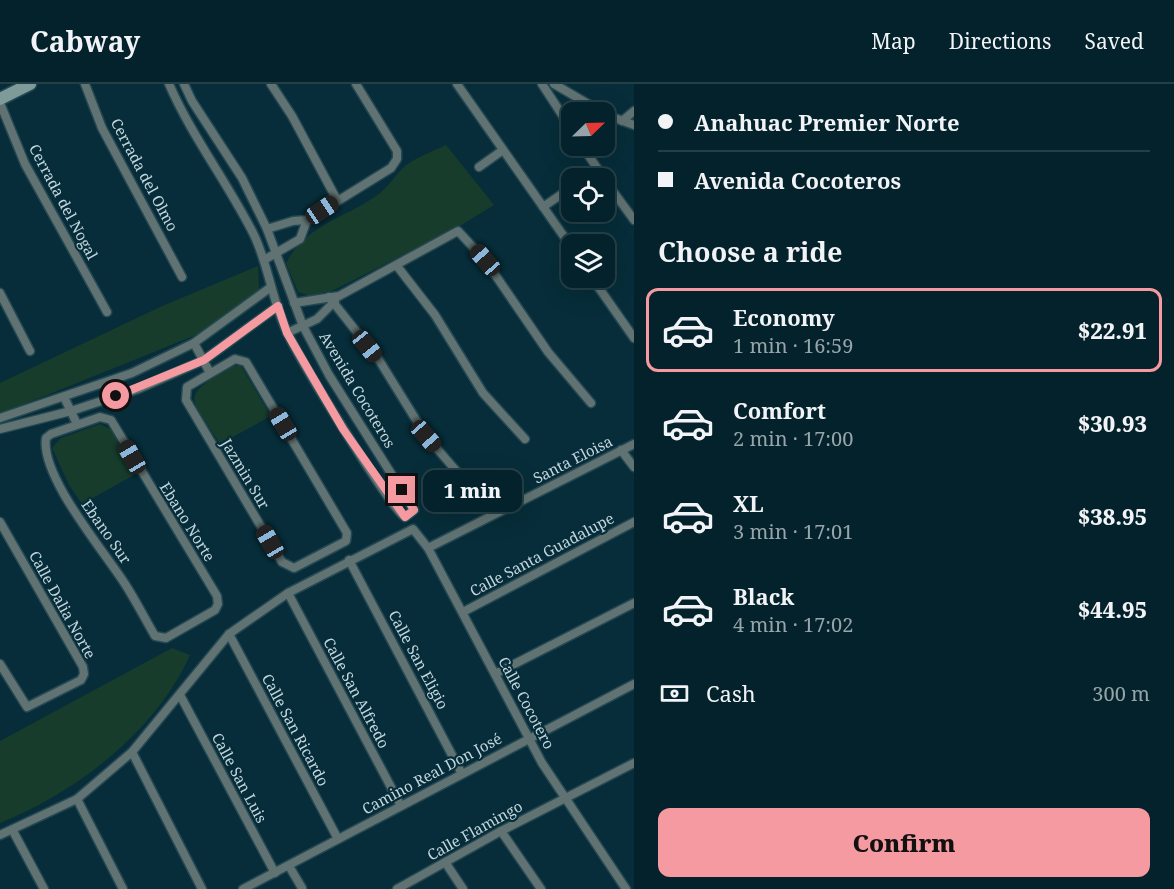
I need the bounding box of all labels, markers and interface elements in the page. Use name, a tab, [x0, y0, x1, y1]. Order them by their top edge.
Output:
text: Cabway	[30, 22, 140, 60]
text: Map	[871, 27, 916, 55]
text: Directions	[949, 27, 1051, 55]
text: Saved	[1084, 27, 1144, 55]
north arrow	[561, 102, 615, 156]
map controls	[561, 102, 615, 288]
text: Anahuac Premier Norte	[694, 107, 960, 137]
street label: Cerrada del Olmo	[107, 114, 183, 235]
street label: Cerrada del Nogal	[25, 140, 103, 263]
text: Avenida Cocoteros	[694, 165, 901, 195]
button: locate	[561, 168, 615, 222]
car	[302, 192, 342, 228]
text: Choose a ride	[658, 233, 843, 270]
button: layers	[561, 234, 615, 288]
car	[466, 241, 504, 279]
text: Economy	[733, 302, 835, 332]
icon: car	[661, 303, 715, 357]
text: $22.91	[1078, 315, 1147, 345]
car	[349, 326, 385, 366]
street label: Avenida Cocoteros	[315, 328, 401, 451]
text: 1 min · 16:59	[733, 332, 853, 359]
route start	[102, 382, 129, 409]
text: Comfort	[733, 395, 826, 425]
icon: car	[661, 396, 715, 450]
car	[266, 404, 300, 444]
text: $30.93	[1078, 408, 1147, 438]
car	[407, 417, 445, 455]
text: 2 min · 17:00	[733, 425, 853, 452]
street label: Santa Eloisa	[529, 431, 616, 488]
street label: Jazmin Sur	[216, 434, 275, 512]
car	[115, 437, 149, 477]
callout: 1 min	[423, 469, 522, 511]
route end	[388, 476, 415, 503]
text: 1 min	[444, 477, 501, 504]
street label: Ebano Norte	[156, 478, 220, 565]
text: XL	[733, 488, 764, 518]
icon: car	[661, 489, 715, 543]
street label: Ebano Sur	[77, 495, 136, 567]
text: $38.95	[1078, 501, 1147, 531]
street label: Calle Santa Guadalupe	[466, 508, 617, 601]
text: 3 min · 17:01	[733, 518, 853, 545]
car	[253, 522, 287, 562]
street label: Calle Dalia Norte	[25, 547, 101, 662]
text: Black	[733, 581, 794, 611]
icon: car	[661, 582, 715, 636]
text: $44.95	[1078, 594, 1147, 624]
street label: Calle San Eligio	[384, 607, 453, 713]
text: 4 min · 17:02	[733, 611, 853, 638]
street label: Calle San Alfredo	[319, 634, 395, 751]
street label: Calle Cocotero	[494, 653, 560, 752]
street label: Calle San Ricardo	[258, 670, 334, 789]
icon: cash	[658, 677, 691, 710]
text: Cash	[706, 678, 756, 708]
text: 300 m	[1092, 680, 1150, 707]
street label: Camino Real Don José	[358, 728, 505, 818]
street label: Calle San Luis	[208, 729, 272, 826]
street label: Calle Flamingo	[423, 796, 526, 865]
button: Confirm	[658, 808, 1150, 877]

